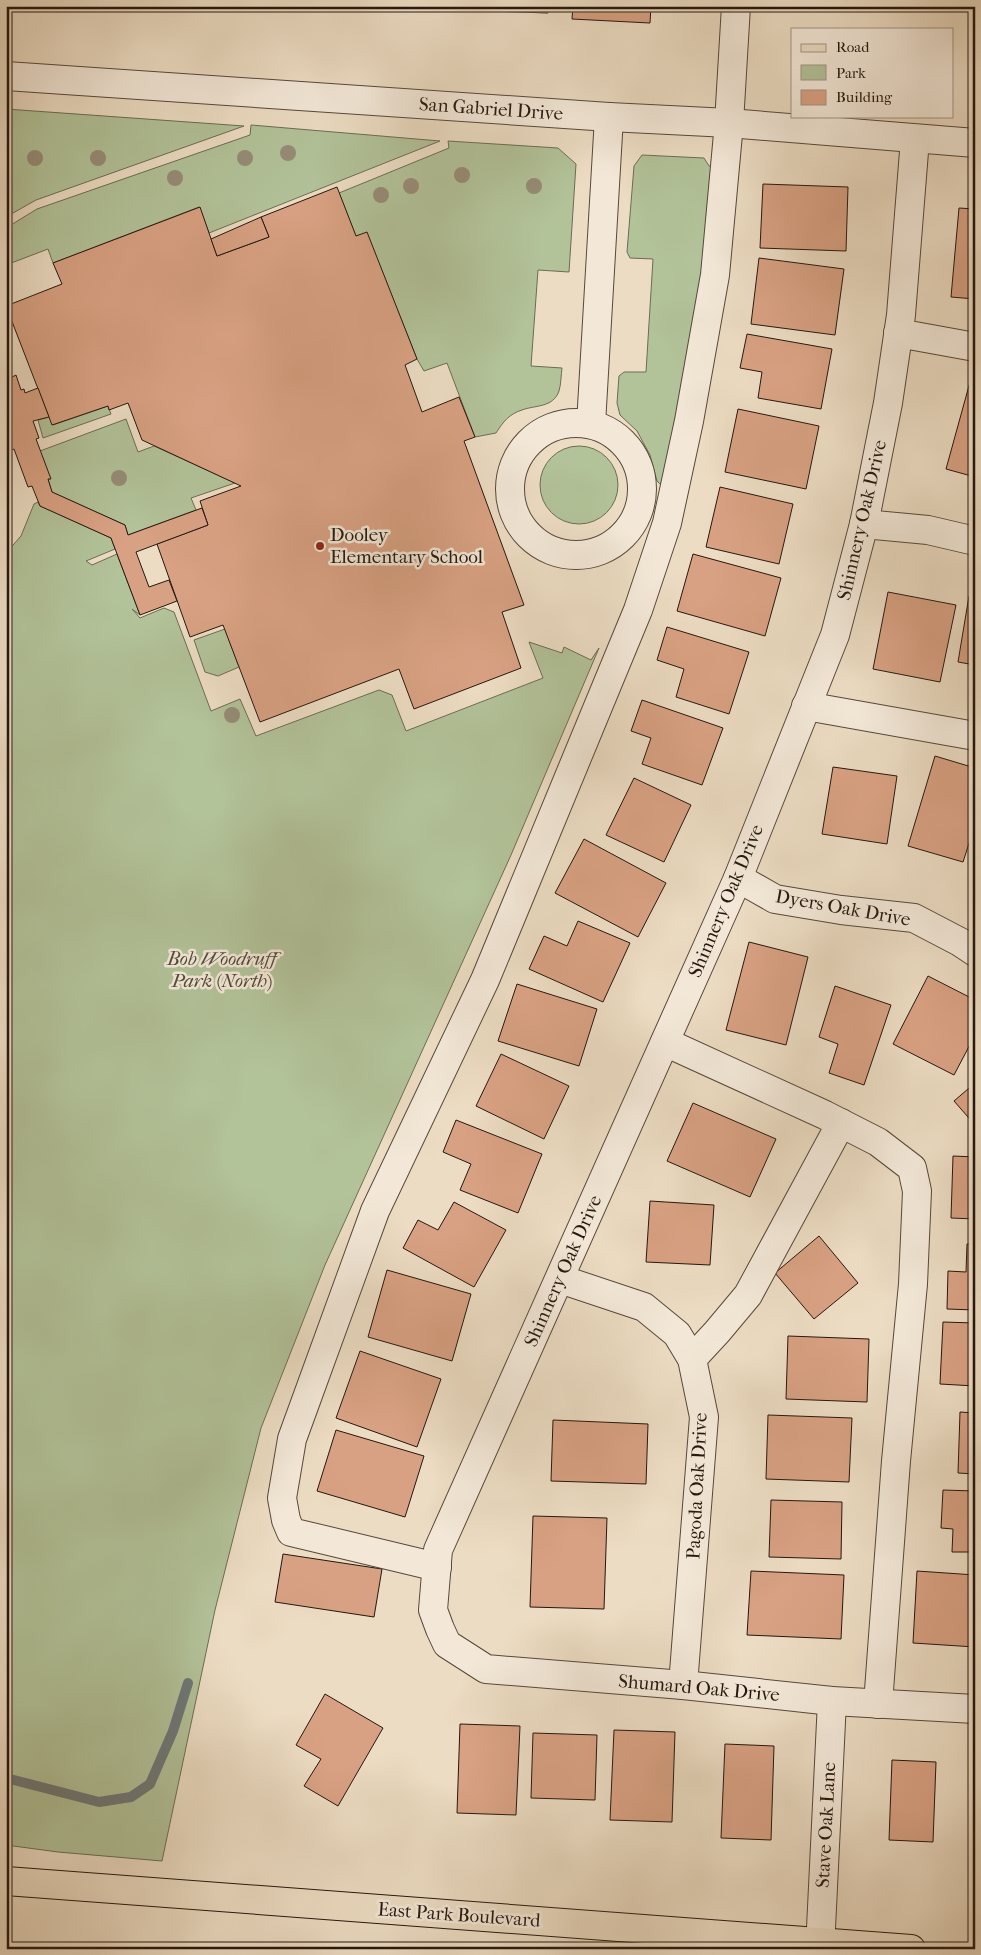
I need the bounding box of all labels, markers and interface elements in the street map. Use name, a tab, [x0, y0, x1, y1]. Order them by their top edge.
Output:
legend	[791, 28, 954, 118]
text: Road	[836, 38, 870, 56]
text: Park	[836, 64, 866, 82]
text: Building	[836, 88, 893, 106]
street label: San Gabriel Drive	[418, 93, 564, 125]
street label: Shinnery Oak Drive	[833, 438, 891, 602]
place label: Dooley Elementary School	[330, 524, 483, 568]
marker: Dooley Elementary School	[314, 540, 326, 552]
street label: Shinnery Oak Drive	[684, 821, 768, 981]
street label: Dyers Oak Drive	[774, 885, 912, 931]
park label: Bob Woodruff Park (North)	[166, 948, 282, 992]
street label: Shinnery Oak Drive	[520, 1192, 606, 1350]
street label: Pagoda Oak Drive	[682, 1412, 712, 1560]
street label: Shumard Oak Drive	[617, 1670, 781, 1706]
street label: Stave Oak Lane	[812, 1762, 840, 1888]
street label: East Park Boulevard	[377, 1898, 542, 1932]

